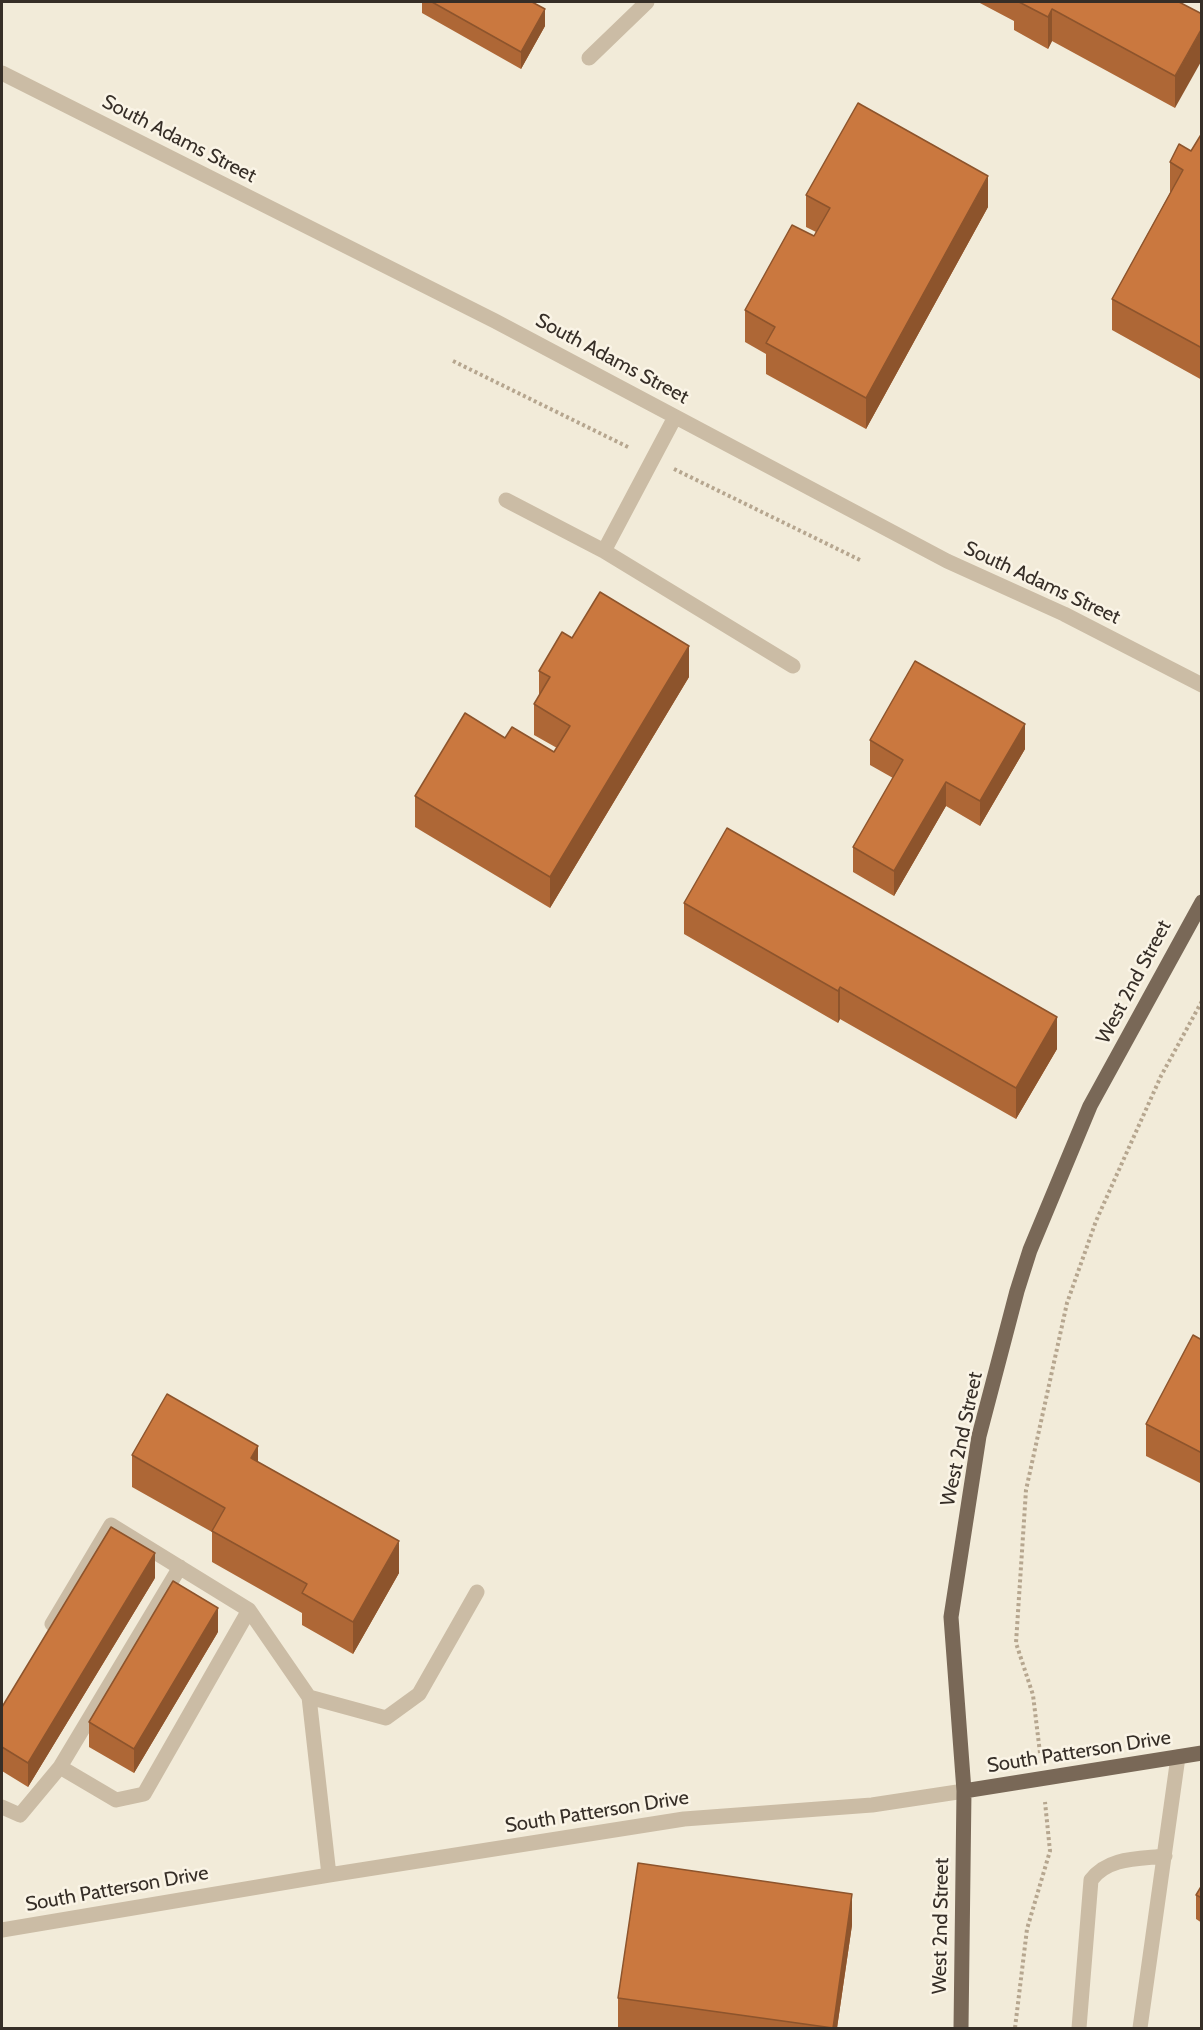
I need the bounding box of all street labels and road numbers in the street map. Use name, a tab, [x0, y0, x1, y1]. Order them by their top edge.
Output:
street label: South Adams Street	[98, 90, 260, 188]
street label: South Adams Street	[531, 309, 693, 409]
street label: South Adams Street	[960, 536, 1124, 630]
street label: West 2nd Street	[1091, 916, 1177, 1048]
street label: West 2nd Street	[936, 1370, 988, 1508]
street label: South Patterson Drive	[985, 1726, 1173, 1778]
street label: South Patterson Drive	[503, 1786, 691, 1838]
street label: West 2nd Street	[928, 1858, 954, 1994]
street label: South Patterson Drive	[24, 1861, 210, 1917]

